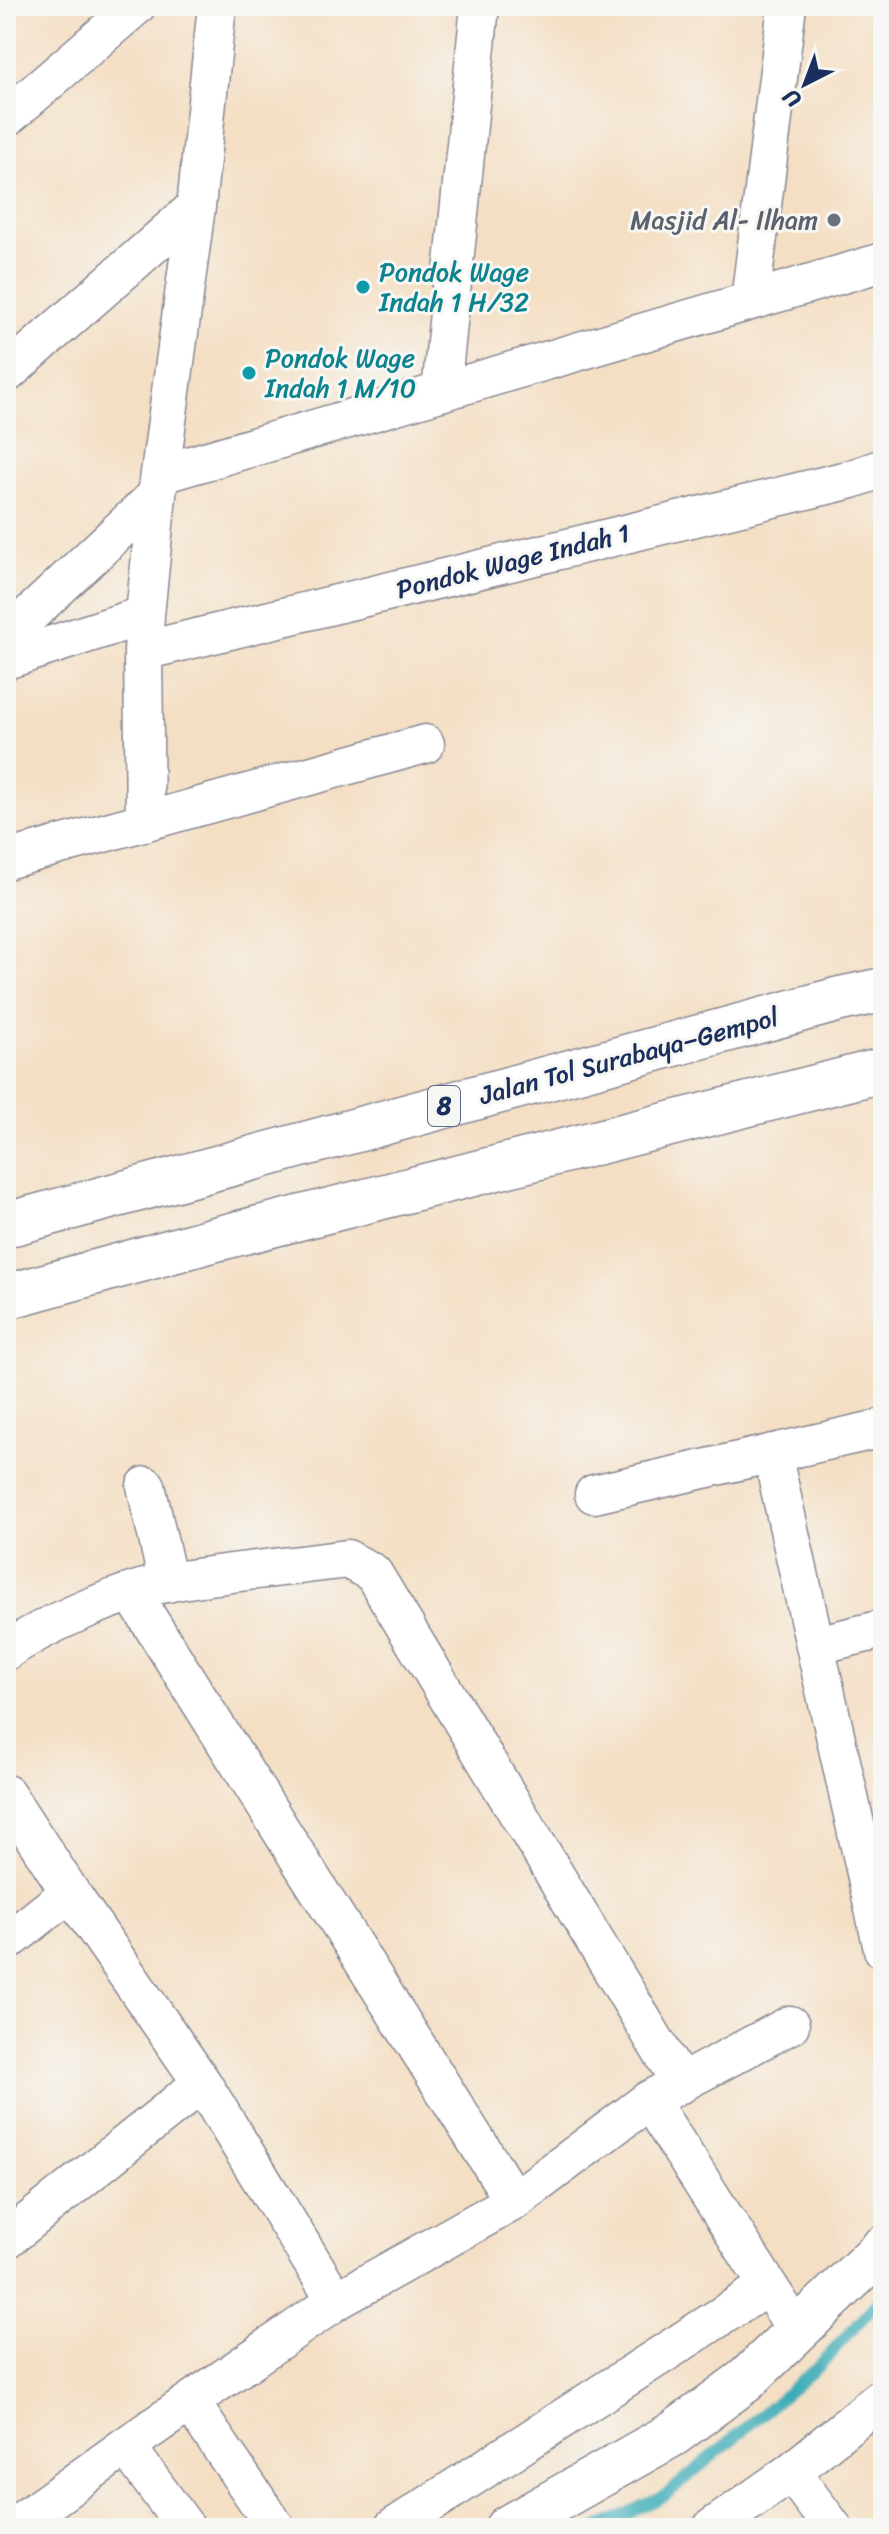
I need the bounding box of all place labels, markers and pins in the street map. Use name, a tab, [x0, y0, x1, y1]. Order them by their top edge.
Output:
place label: Masjid Al- Ilham	[630, 197, 818, 243]
marker: Masjid Al- Ilham	[825, 211, 843, 229]
place label: Pondok Wage Indah 1 H/32	[378, 249, 529, 325]
marker: Pondok Wage Indah 1 H/32	[354, 278, 372, 296]
place label: Pondok Wage Indah 1 M/10	[264, 335, 416, 411]
marker: Pondok Wage Indah 1 M/10	[240, 364, 258, 382]

